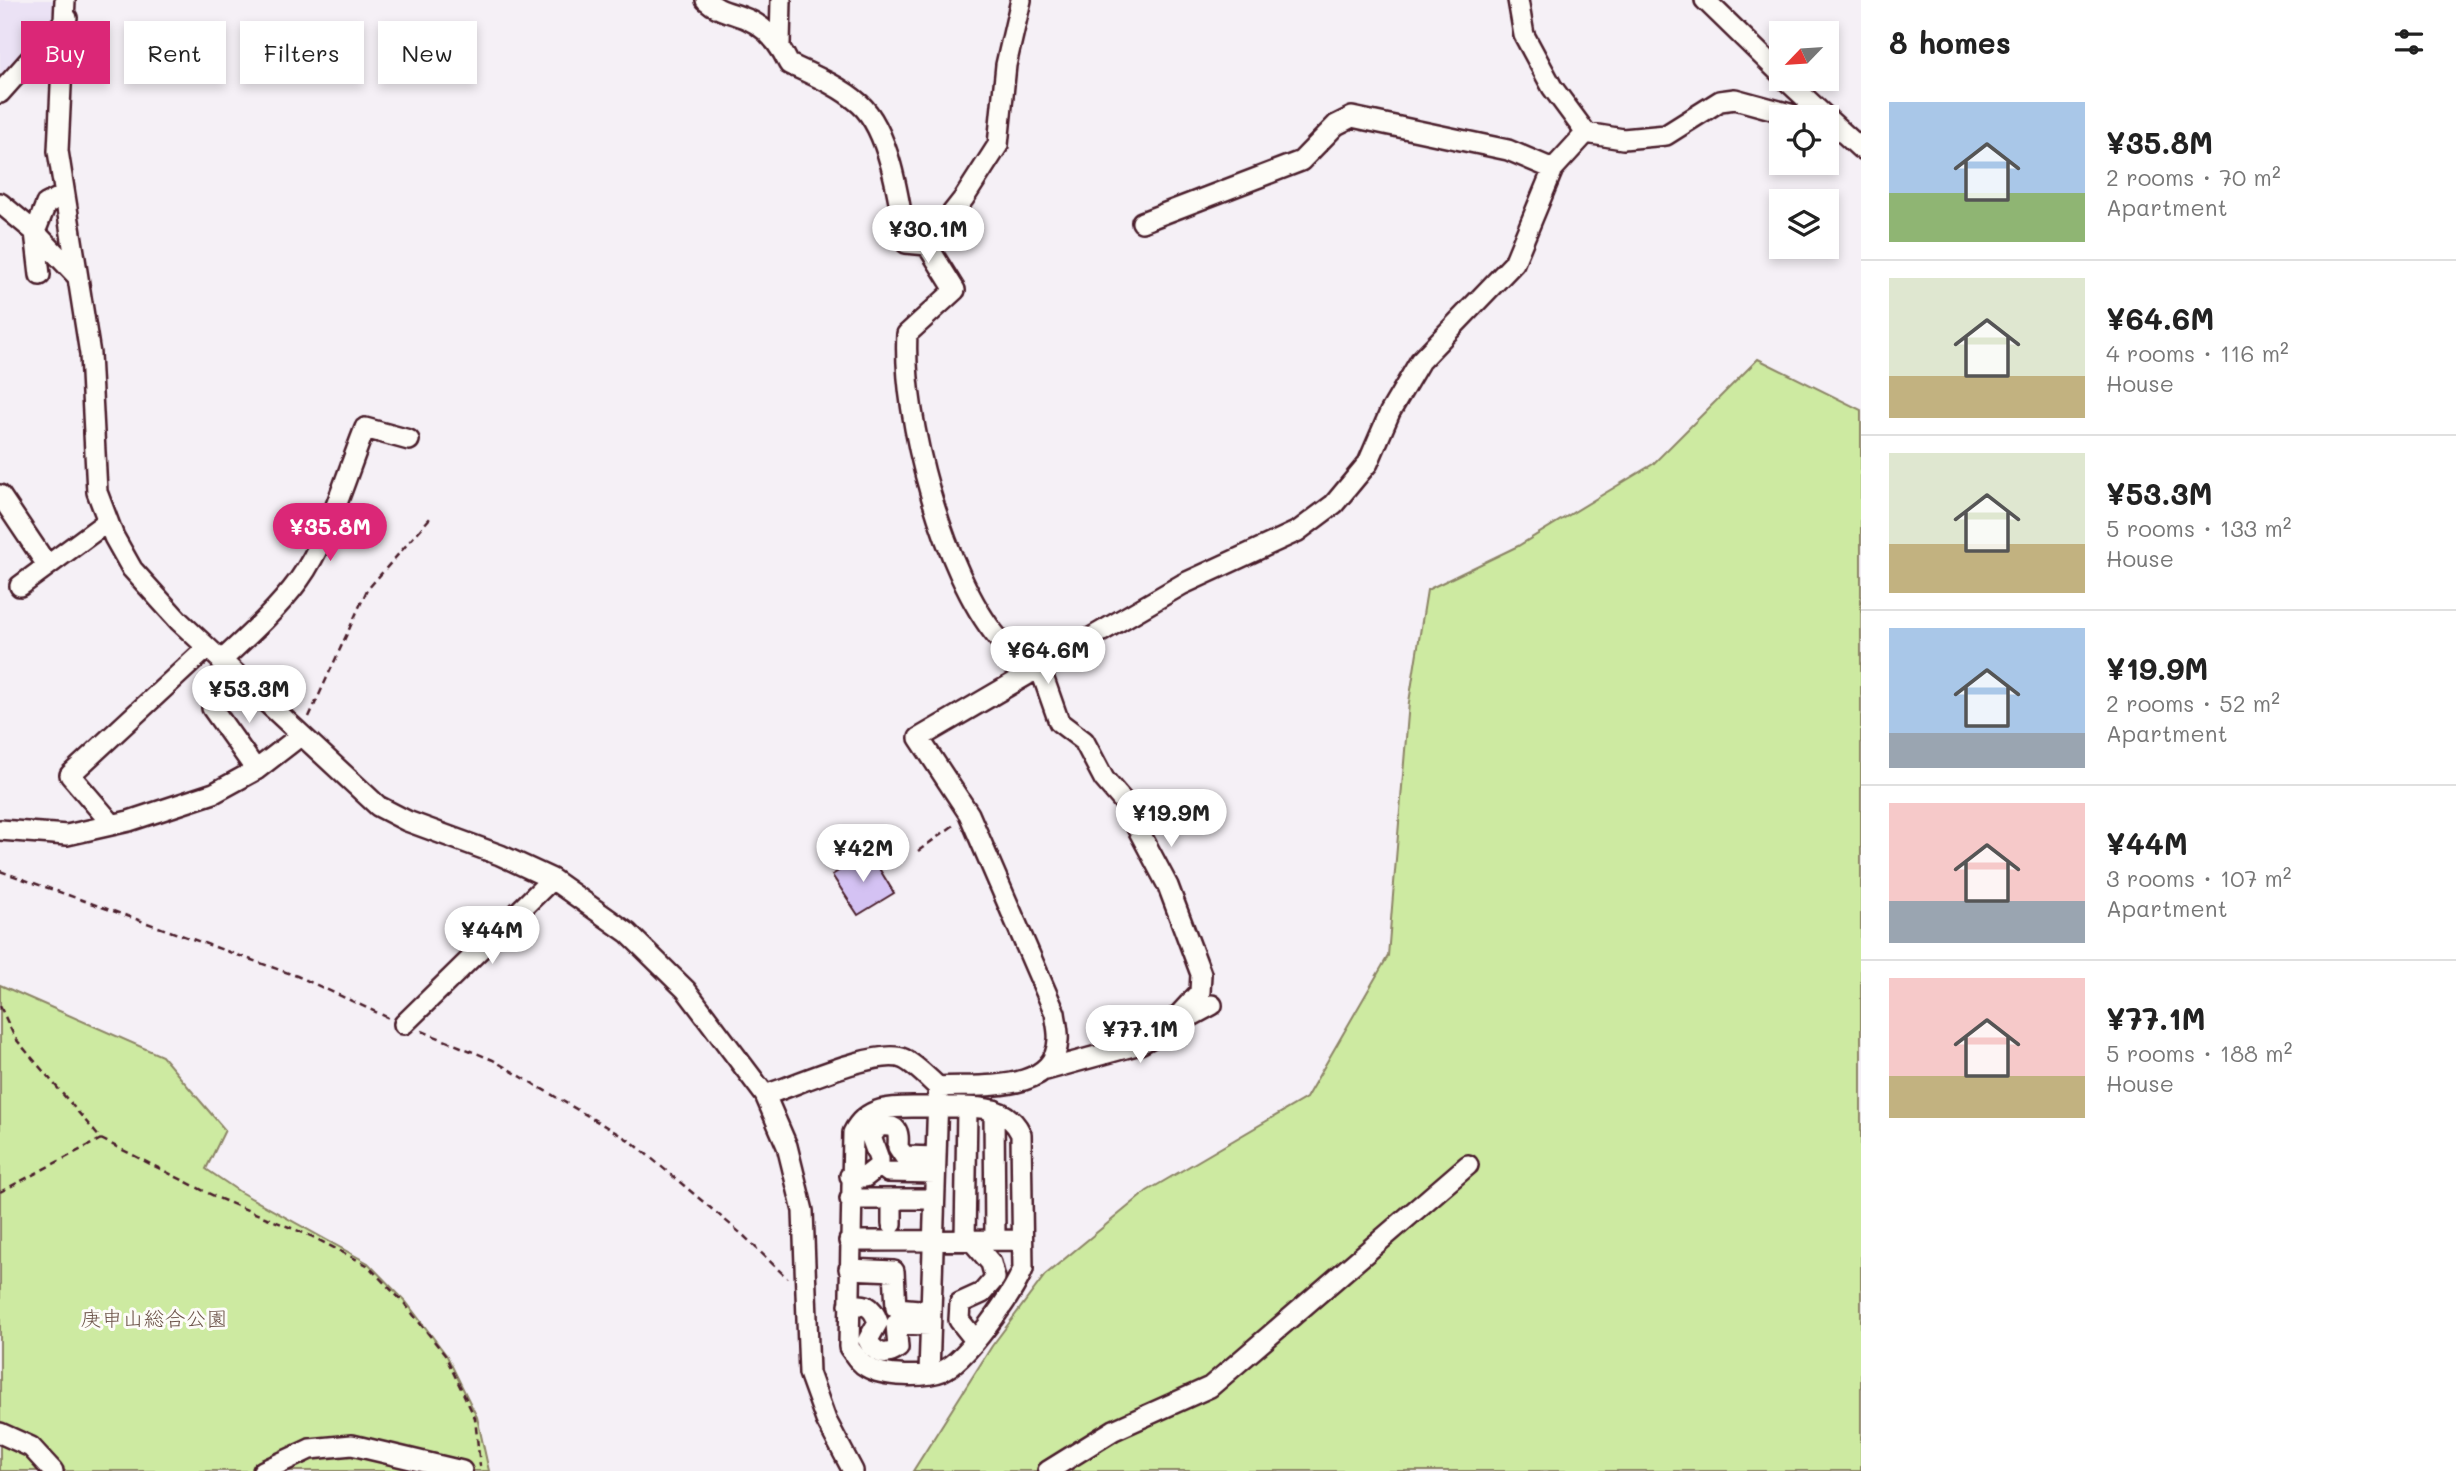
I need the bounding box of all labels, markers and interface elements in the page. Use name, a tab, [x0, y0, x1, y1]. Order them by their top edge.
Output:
chip: Buy	[21, 21, 110, 84]
chip: Rent	[124, 21, 226, 84]
chip: Filters	[240, 21, 364, 84]
chip: New	[378, 21, 477, 84]
north arrow	[1769, 21, 1839, 91]
map controls	[1769, 21, 1839, 259]
text: 8 homes	[1889, 22, 2011, 62]
icon: filters	[2390, 23, 2428, 61]
button: locate	[1769, 105, 1839, 175]
text: ¥35.8M	[2106, 122, 2213, 162]
icon: home	[1945, 130, 2029, 214]
text: 2 rooms · 70 m²	[2106, 162, 2281, 192]
button: layers	[1769, 189, 1839, 259]
text: Apartment	[2106, 192, 2228, 222]
pin: ¥30.1M	[871, 205, 985, 265]
text: ¥30.1M	[888, 213, 968, 243]
text: ¥64.6M	[2106, 298, 2214, 338]
icon: home	[1945, 306, 2029, 390]
text: 4 rooms · 116 m²	[2106, 338, 2289, 368]
text: House	[2106, 368, 2174, 398]
text: ¥53.3M	[2106, 473, 2213, 513]
icon: home	[1945, 481, 2029, 565]
pin: ¥35.8M	[273, 504, 387, 563]
text: ¥35.8M	[289, 511, 371, 541]
text: 5 rooms · 133 m²	[2106, 513, 2291, 543]
text: House	[2106, 543, 2174, 573]
pin: ¥64.6M	[991, 626, 1105, 686]
text: ¥64.6M	[1006, 634, 1090, 664]
text: ¥19.9M	[2106, 648, 2209, 688]
icon: home	[1945, 656, 2029, 740]
pin: ¥53.3M	[192, 666, 306, 725]
text: ¥53.3M	[208, 673, 290, 703]
text: 2 rooms · 52 m²	[2106, 688, 2280, 718]
text: Apartment	[2106, 718, 2228, 748]
pin: ¥19.9M	[1114, 790, 1228, 849]
text: ¥19.9M	[1132, 797, 1210, 827]
text: ¥44M	[2106, 823, 2188, 863]
pin: ¥42M	[822, 824, 904, 884]
icon: home	[1945, 831, 2029, 915]
text: ¥42M	[832, 832, 894, 862]
text: 3 rooms · 107 m²	[2106, 863, 2292, 893]
text: Apartment	[2106, 893, 2228, 923]
pin: ¥44M	[451, 906, 533, 966]
text: ¥44M	[461, 914, 523, 944]
text: ¥77.1M	[2106, 998, 2206, 1038]
pin: ¥77.1M	[1083, 1006, 1197, 1065]
icon: home	[1945, 1006, 2029, 1090]
text: ¥77.1M	[1102, 1013, 1178, 1043]
text: 5 rooms · 188 m²	[2106, 1038, 2292, 1068]
text: House	[2106, 1068, 2174, 1098]
park label: 庚申山総合公園	[81, 1304, 228, 1331]

